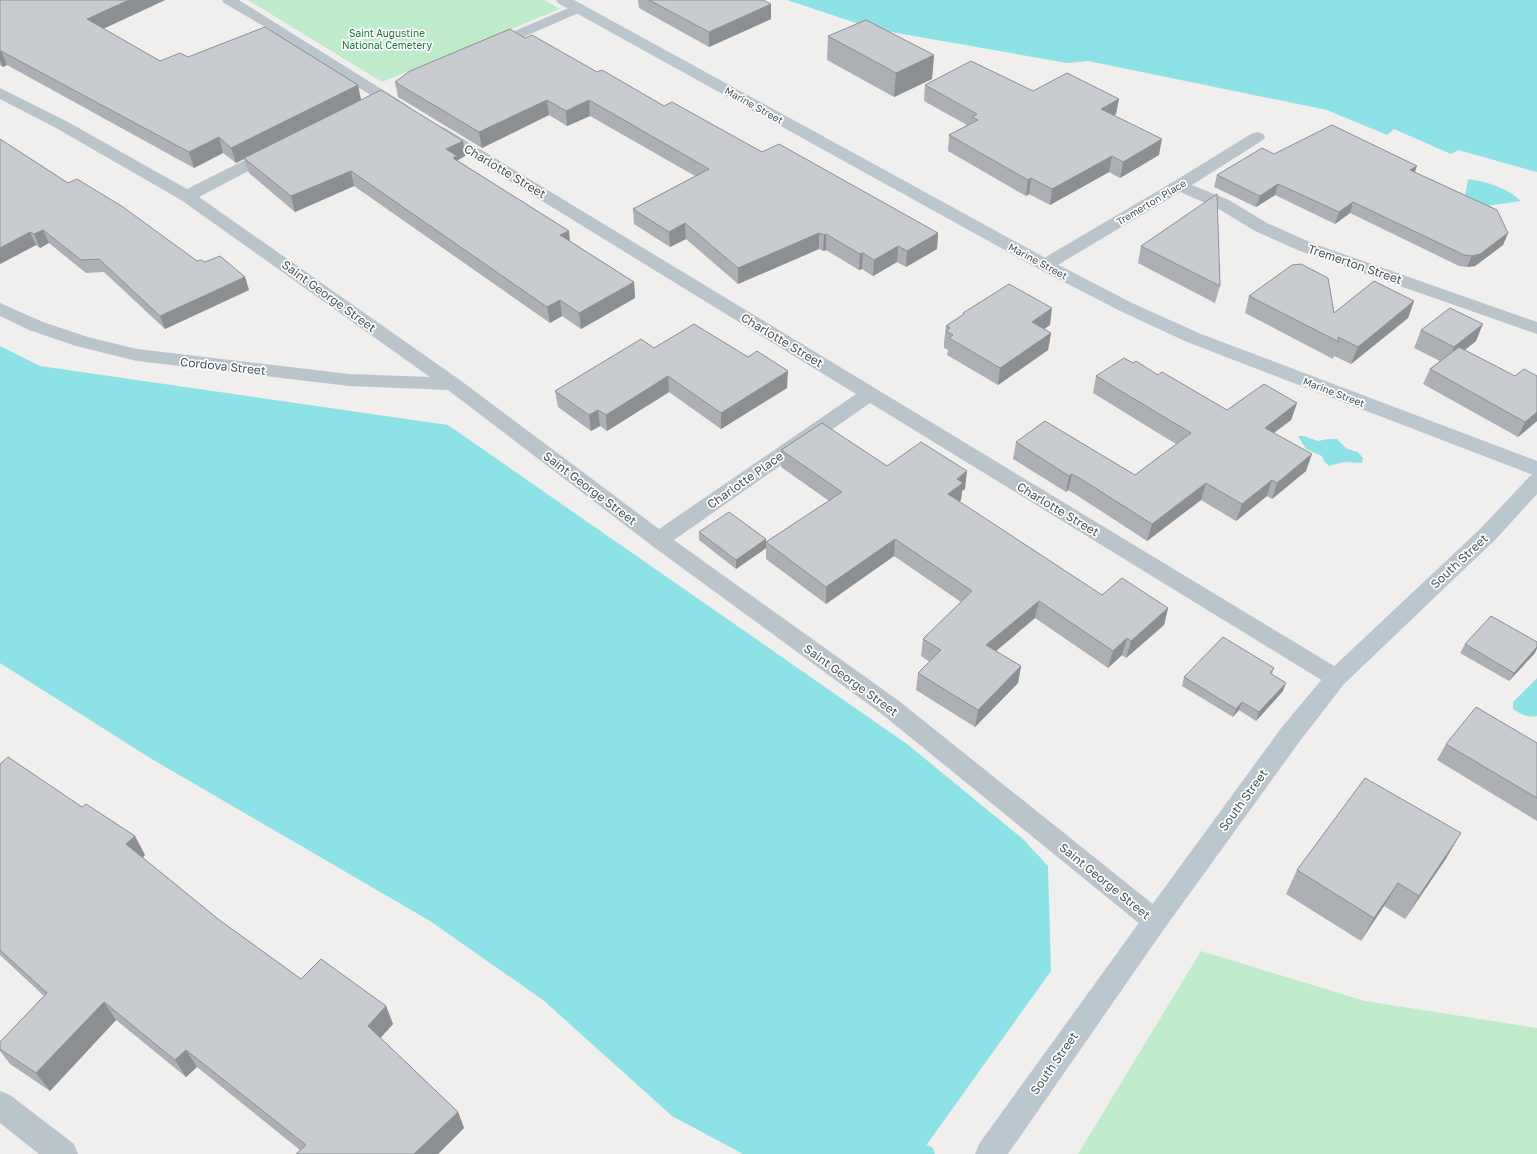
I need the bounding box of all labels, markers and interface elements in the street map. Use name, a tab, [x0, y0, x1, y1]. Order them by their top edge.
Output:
park label: Saint Augustine National Cemetery	[342, 27, 432, 51]
street label: Marine Street	[723, 84, 785, 126]
street label: Charlotte Street	[461, 141, 549, 201]
street label: Tremerton Place	[1114, 176, 1188, 227]
street label: Marine Street	[1007, 240, 1069, 282]
street label: Tremerton Street	[1306, 241, 1404, 287]
street label: Saint George Street	[279, 257, 379, 335]
street label: Charlotte Street	[738, 310, 826, 370]
street label: Cordova Street	[179, 354, 267, 378]
street label: Marine Street	[1302, 375, 1366, 409]
street label: Saint George Street	[540, 448, 640, 528]
street label: Charlotte Place	[704, 448, 786, 512]
street label: Charlotte Street	[1014, 479, 1102, 539]
street label: South Street	[1427, 531, 1491, 591]
street label: Saint George Street	[801, 641, 901, 719]
street label: South Street	[1216, 766, 1271, 834]
street label: Saint George Street	[1056, 840, 1154, 922]
street label: South Street	[1027, 1029, 1081, 1097]

